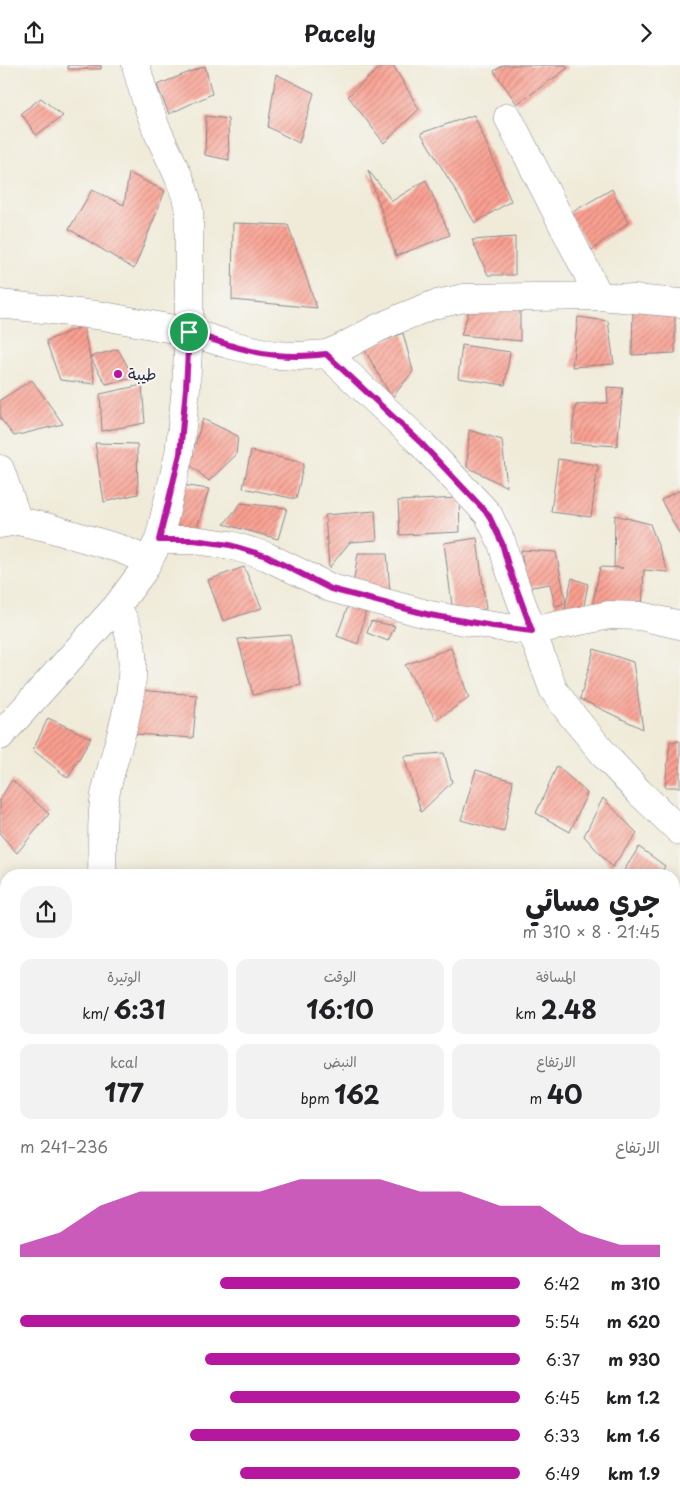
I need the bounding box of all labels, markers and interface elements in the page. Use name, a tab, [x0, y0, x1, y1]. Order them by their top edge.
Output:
text: Pacely	[304, 16, 376, 49]
icon: share	[20, 19, 48, 47]
icon: forward	[632, 19, 660, 47]
pin	[168, 311, 210, 353]
icon: arrive	[175, 318, 203, 346]
place label: طيبة	[128, 361, 156, 385]
marker: طيبة	[112, 368, 124, 380]
text: جري مسائي	[525, 878, 660, 921]
button: share	[20, 886, 72, 938]
text: 21:45 · 8 × 310 m	[522, 919, 660, 943]
text: الوتيرة	[107, 966, 141, 987]
text: الوقت	[324, 966, 356, 987]
text: المسافة	[536, 966, 576, 987]
text: 6:31	[114, 990, 166, 1028]
text: 16:10	[306, 990, 374, 1028]
text: 2.48	[541, 990, 597, 1028]
text: /km	[82, 1003, 114, 1024]
text: km	[515, 1003, 541, 1024]
text: النبض	[323, 1051, 357, 1072]
text: الارتفاع	[536, 1051, 576, 1072]
text: kcal	[110, 1052, 138, 1073]
text: 177	[104, 1073, 144, 1111]
text: 162	[334, 1075, 380, 1113]
text: 40	[547, 1075, 582, 1113]
text: bpm	[300, 1088, 334, 1109]
text: m	[530, 1088, 547, 1109]
text: 236–241 m	[20, 1134, 108, 1158]
text: الارتفاع	[615, 1134, 660, 1158]
text: 6:42	[543, 1271, 580, 1295]
text: 310 m	[611, 1271, 660, 1295]
text: 5:54	[544, 1309, 580, 1333]
text: 620 m	[607, 1309, 660, 1333]
text: 6:37	[545, 1347, 580, 1371]
text: 930 m	[608, 1347, 660, 1371]
text: 6:45	[544, 1385, 580, 1409]
text: 1.2 km	[606, 1385, 660, 1409]
text: 6:33	[543, 1423, 580, 1447]
text: 1.6 km	[606, 1423, 660, 1447]
text: 6:49	[545, 1461, 580, 1485]
text: 1.9 km	[608, 1461, 660, 1485]

